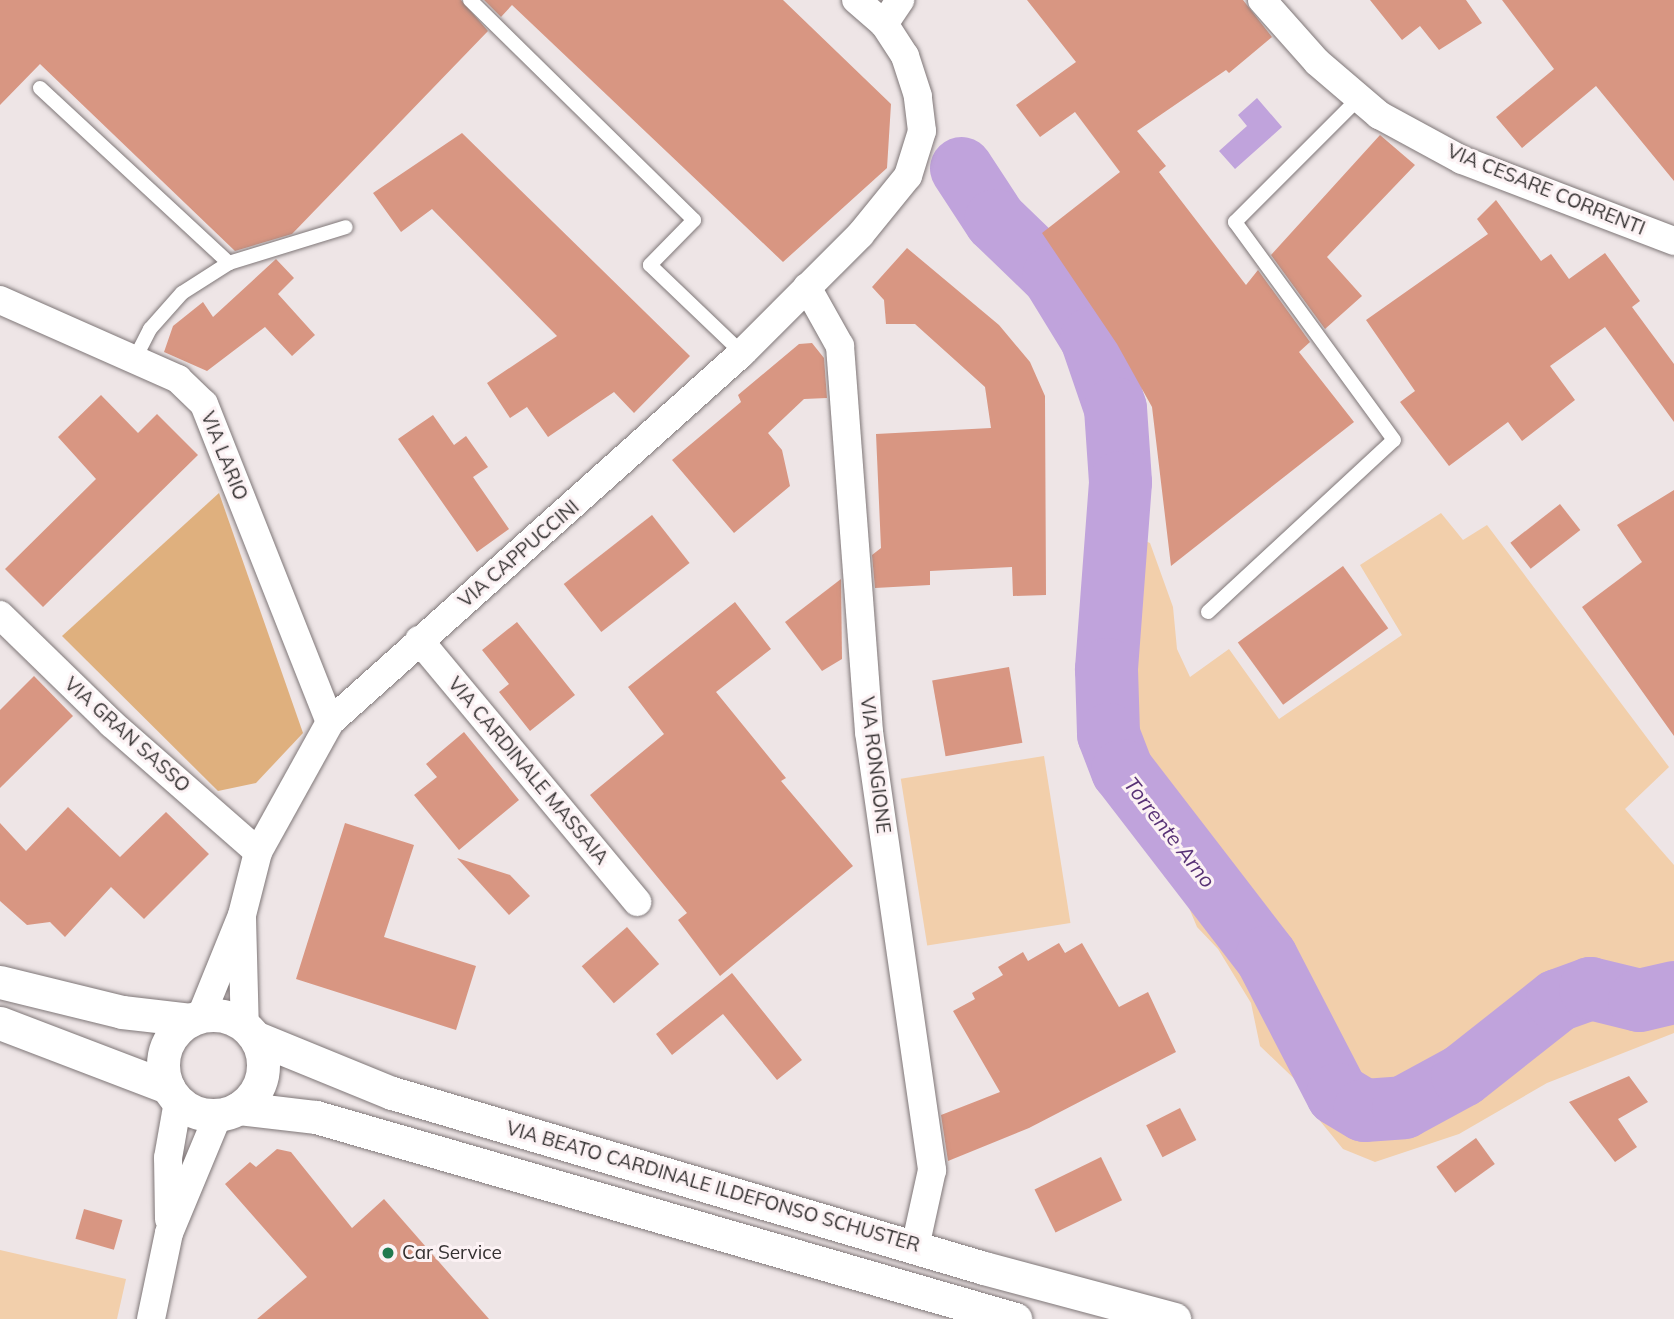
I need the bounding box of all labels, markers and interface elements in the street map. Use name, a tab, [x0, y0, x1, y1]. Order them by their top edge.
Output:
street label: VIA CESARE CORRENTI	[1444, 140, 1648, 240]
street label: VIA LARIO	[196, 408, 252, 504]
street label: VIA CAPPUCCINI	[454, 496, 584, 612]
street label: VIA GRAN SASSO	[60, 673, 194, 797]
street label: VIA CARDINALE MASSAIA	[443, 673, 613, 869]
street label: VIA RONGIONE	[855, 695, 895, 835]
water label: Torrente Arno	[1119, 772, 1221, 892]
street label: VIA BEATO CARDINALE ILDEFONSO SCHUSTER	[504, 1117, 922, 1257]
place label: Car Service	[402, 1242, 502, 1264]
marker: Car Service	[380, 1245, 396, 1261]

